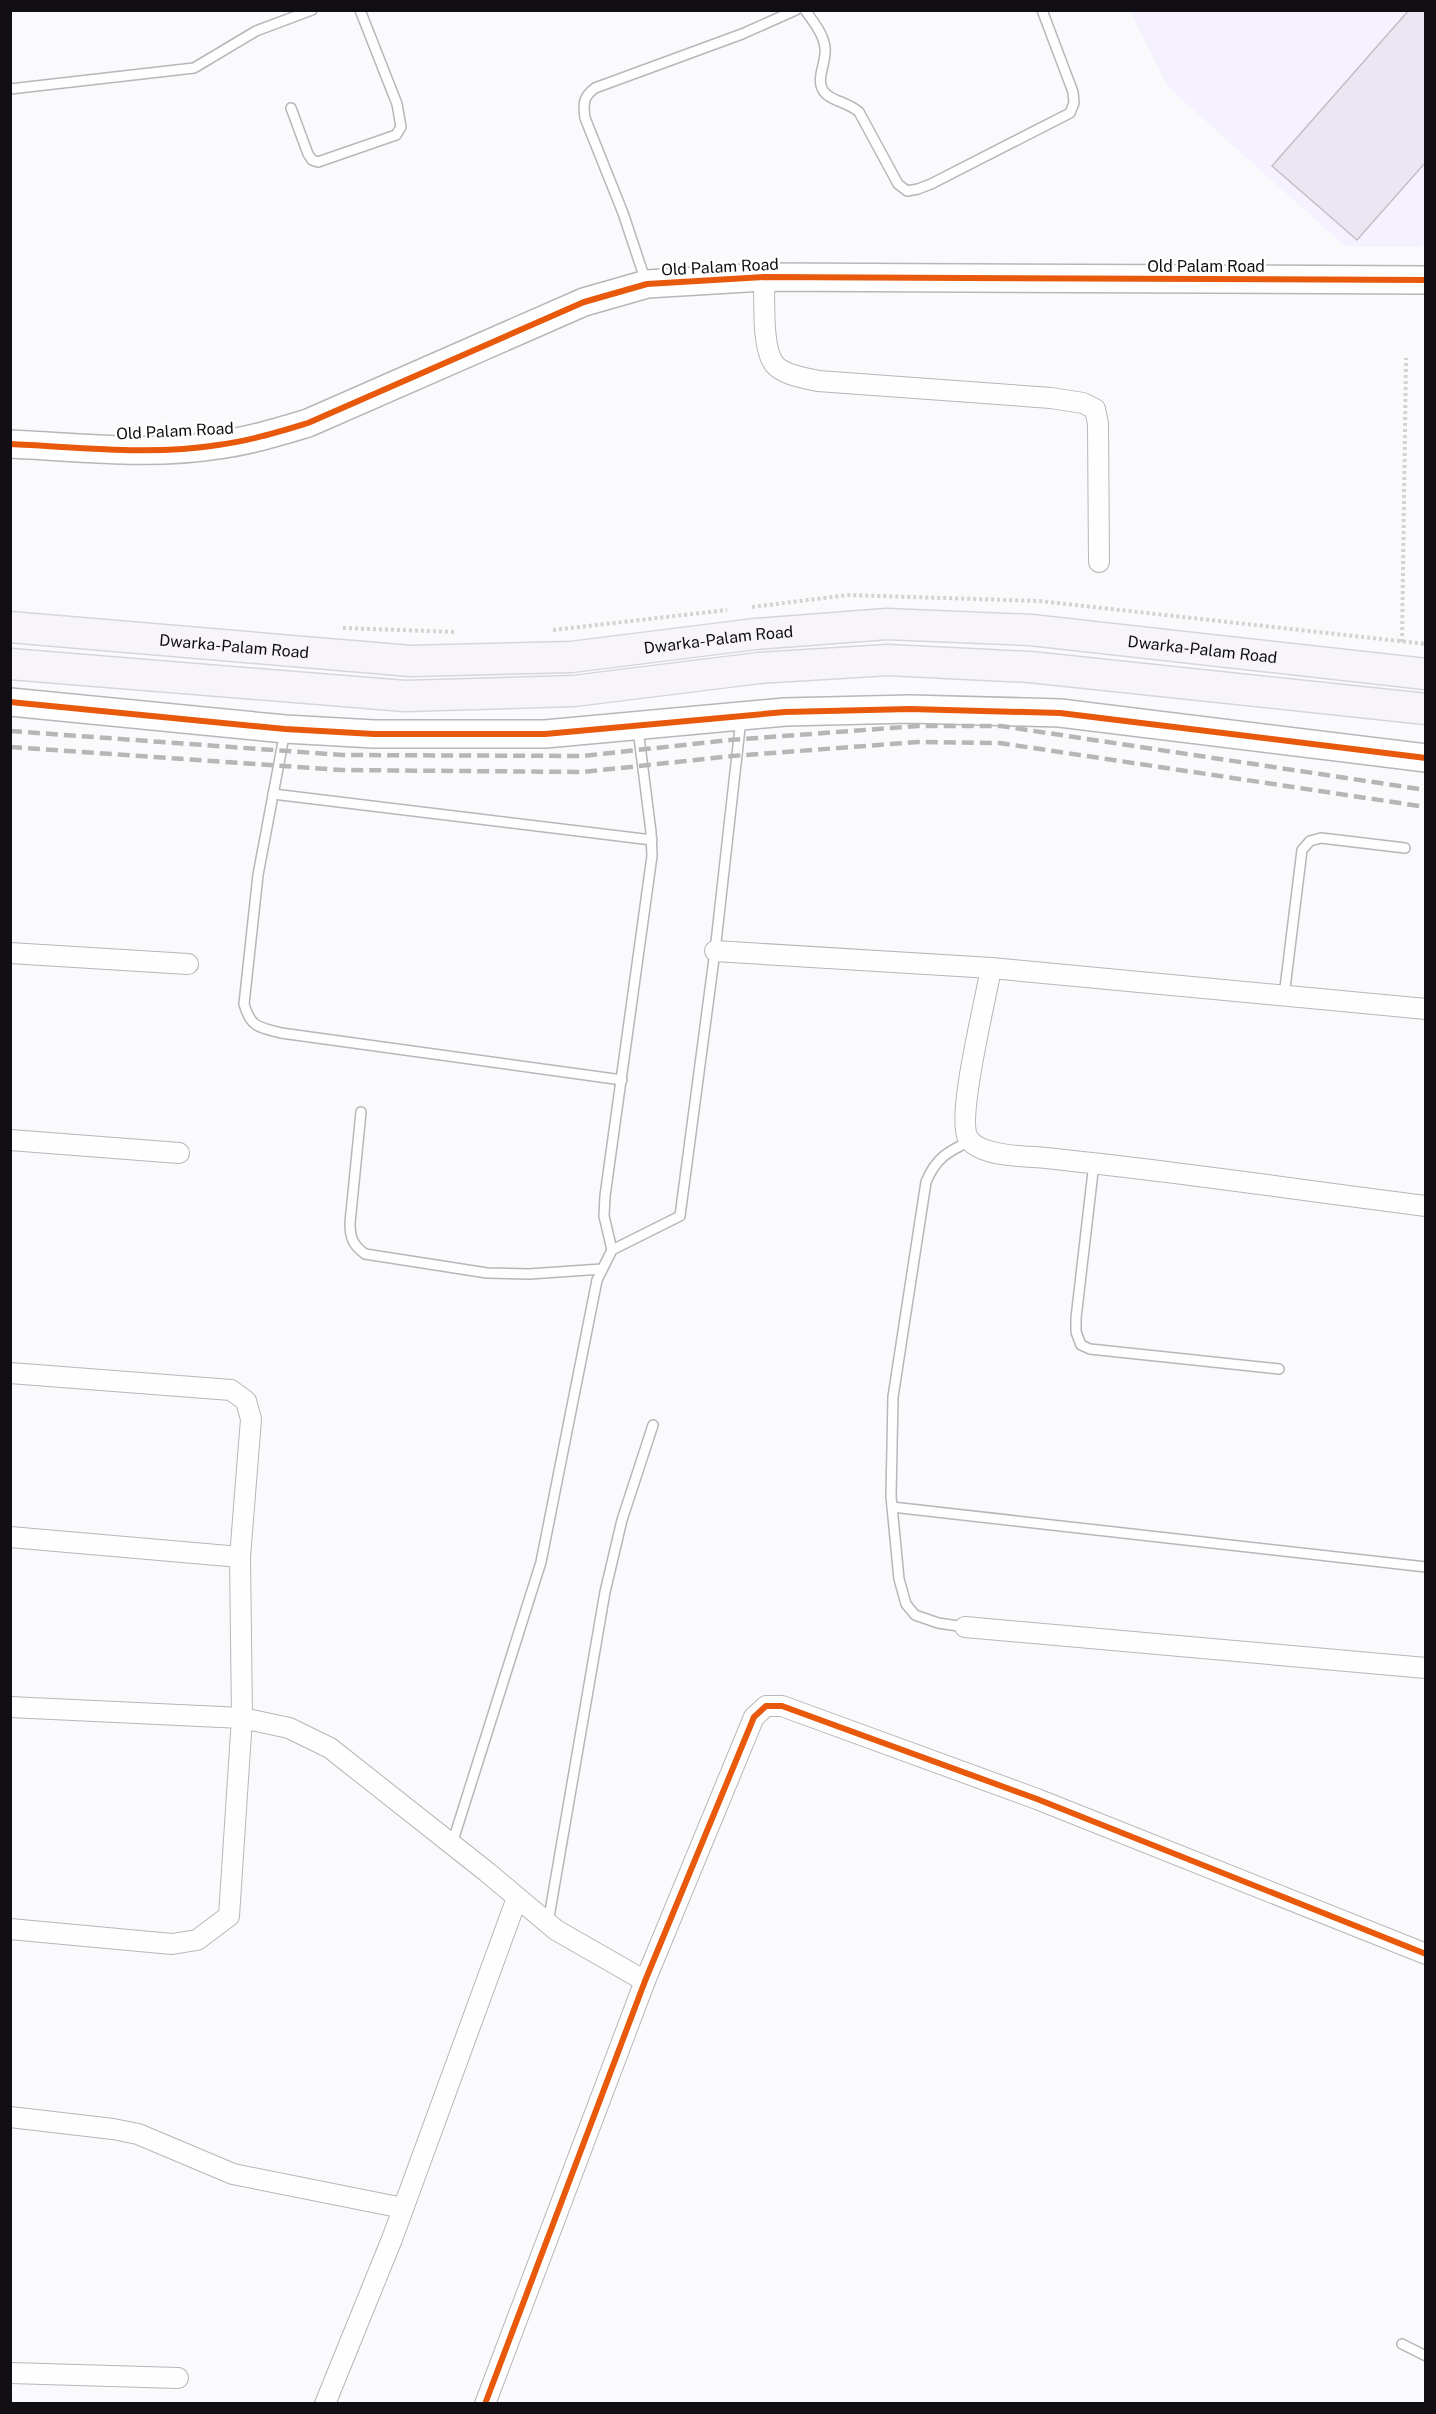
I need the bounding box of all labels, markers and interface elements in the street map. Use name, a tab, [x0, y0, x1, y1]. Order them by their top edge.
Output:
street label: Old Palam Road	[661, 254, 779, 280]
street label: Old Palam Road	[1147, 257, 1265, 276]
street label: Old Palam Road	[116, 418, 234, 444]
street label: Dwarka-Palam Road	[643, 622, 794, 657]
street label: Dwarka-Palam Road	[158, 630, 310, 662]
street label: Dwarka-Palam Road	[1127, 631, 1278, 667]

